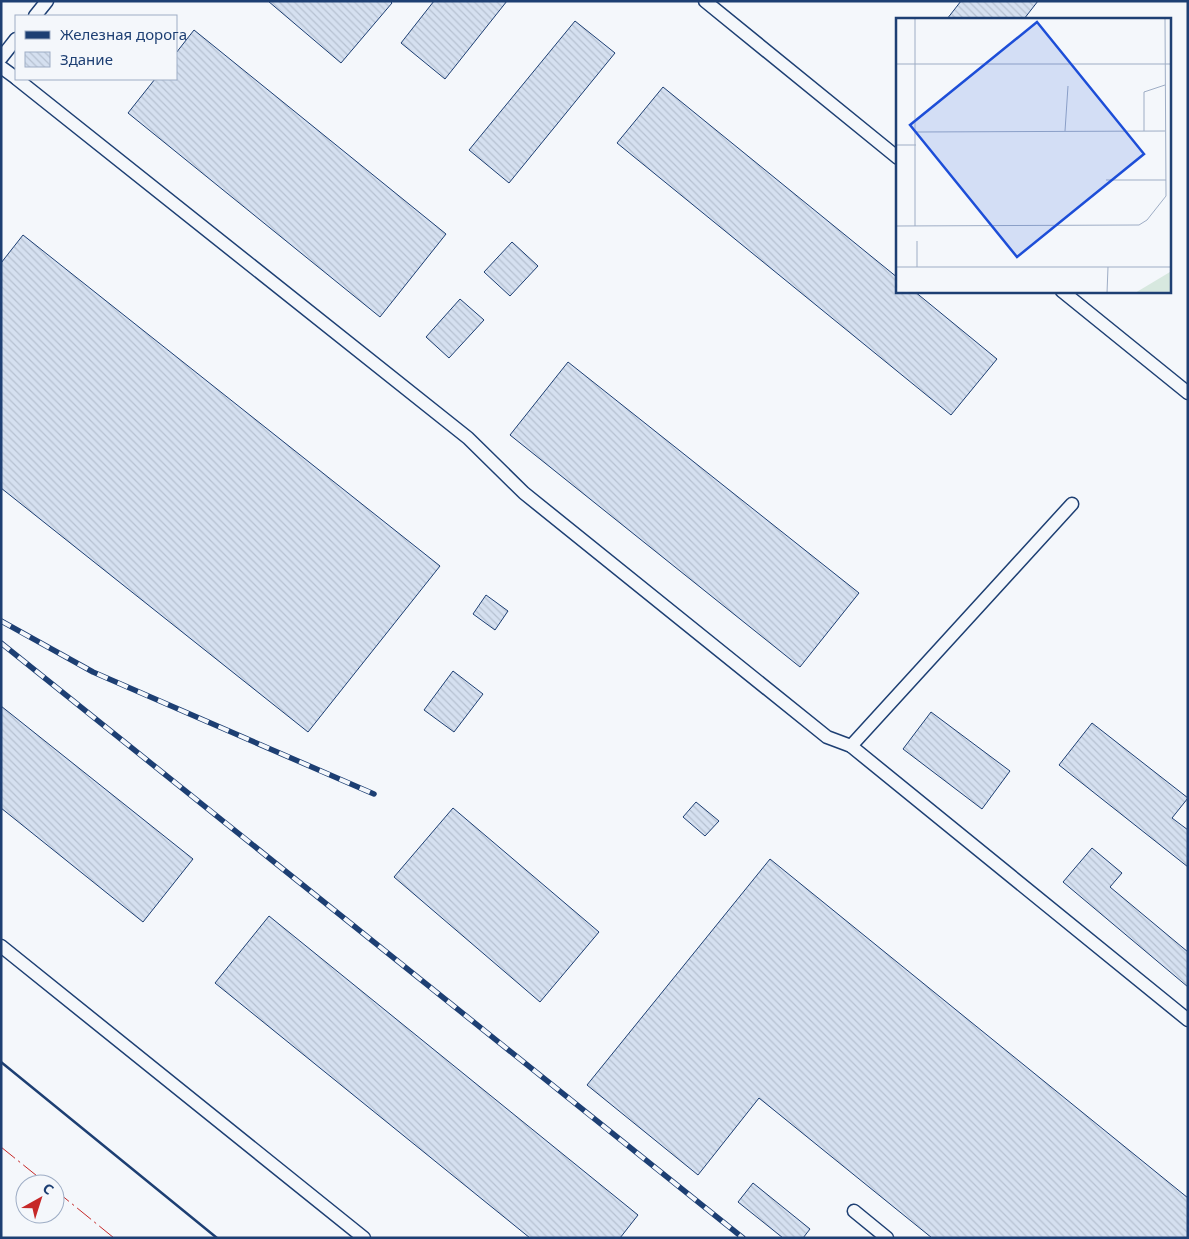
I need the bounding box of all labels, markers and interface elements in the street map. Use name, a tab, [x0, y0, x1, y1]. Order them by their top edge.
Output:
legend	[15, 15, 178, 80]
inset map	[896, 18, 1172, 292]
text: Железная дорога	[60, 24, 187, 44]
text: Здание	[60, 49, 113, 69]
north arrow	[15, 1174, 65, 1224]
text: С	[39, 1178, 58, 1199]

